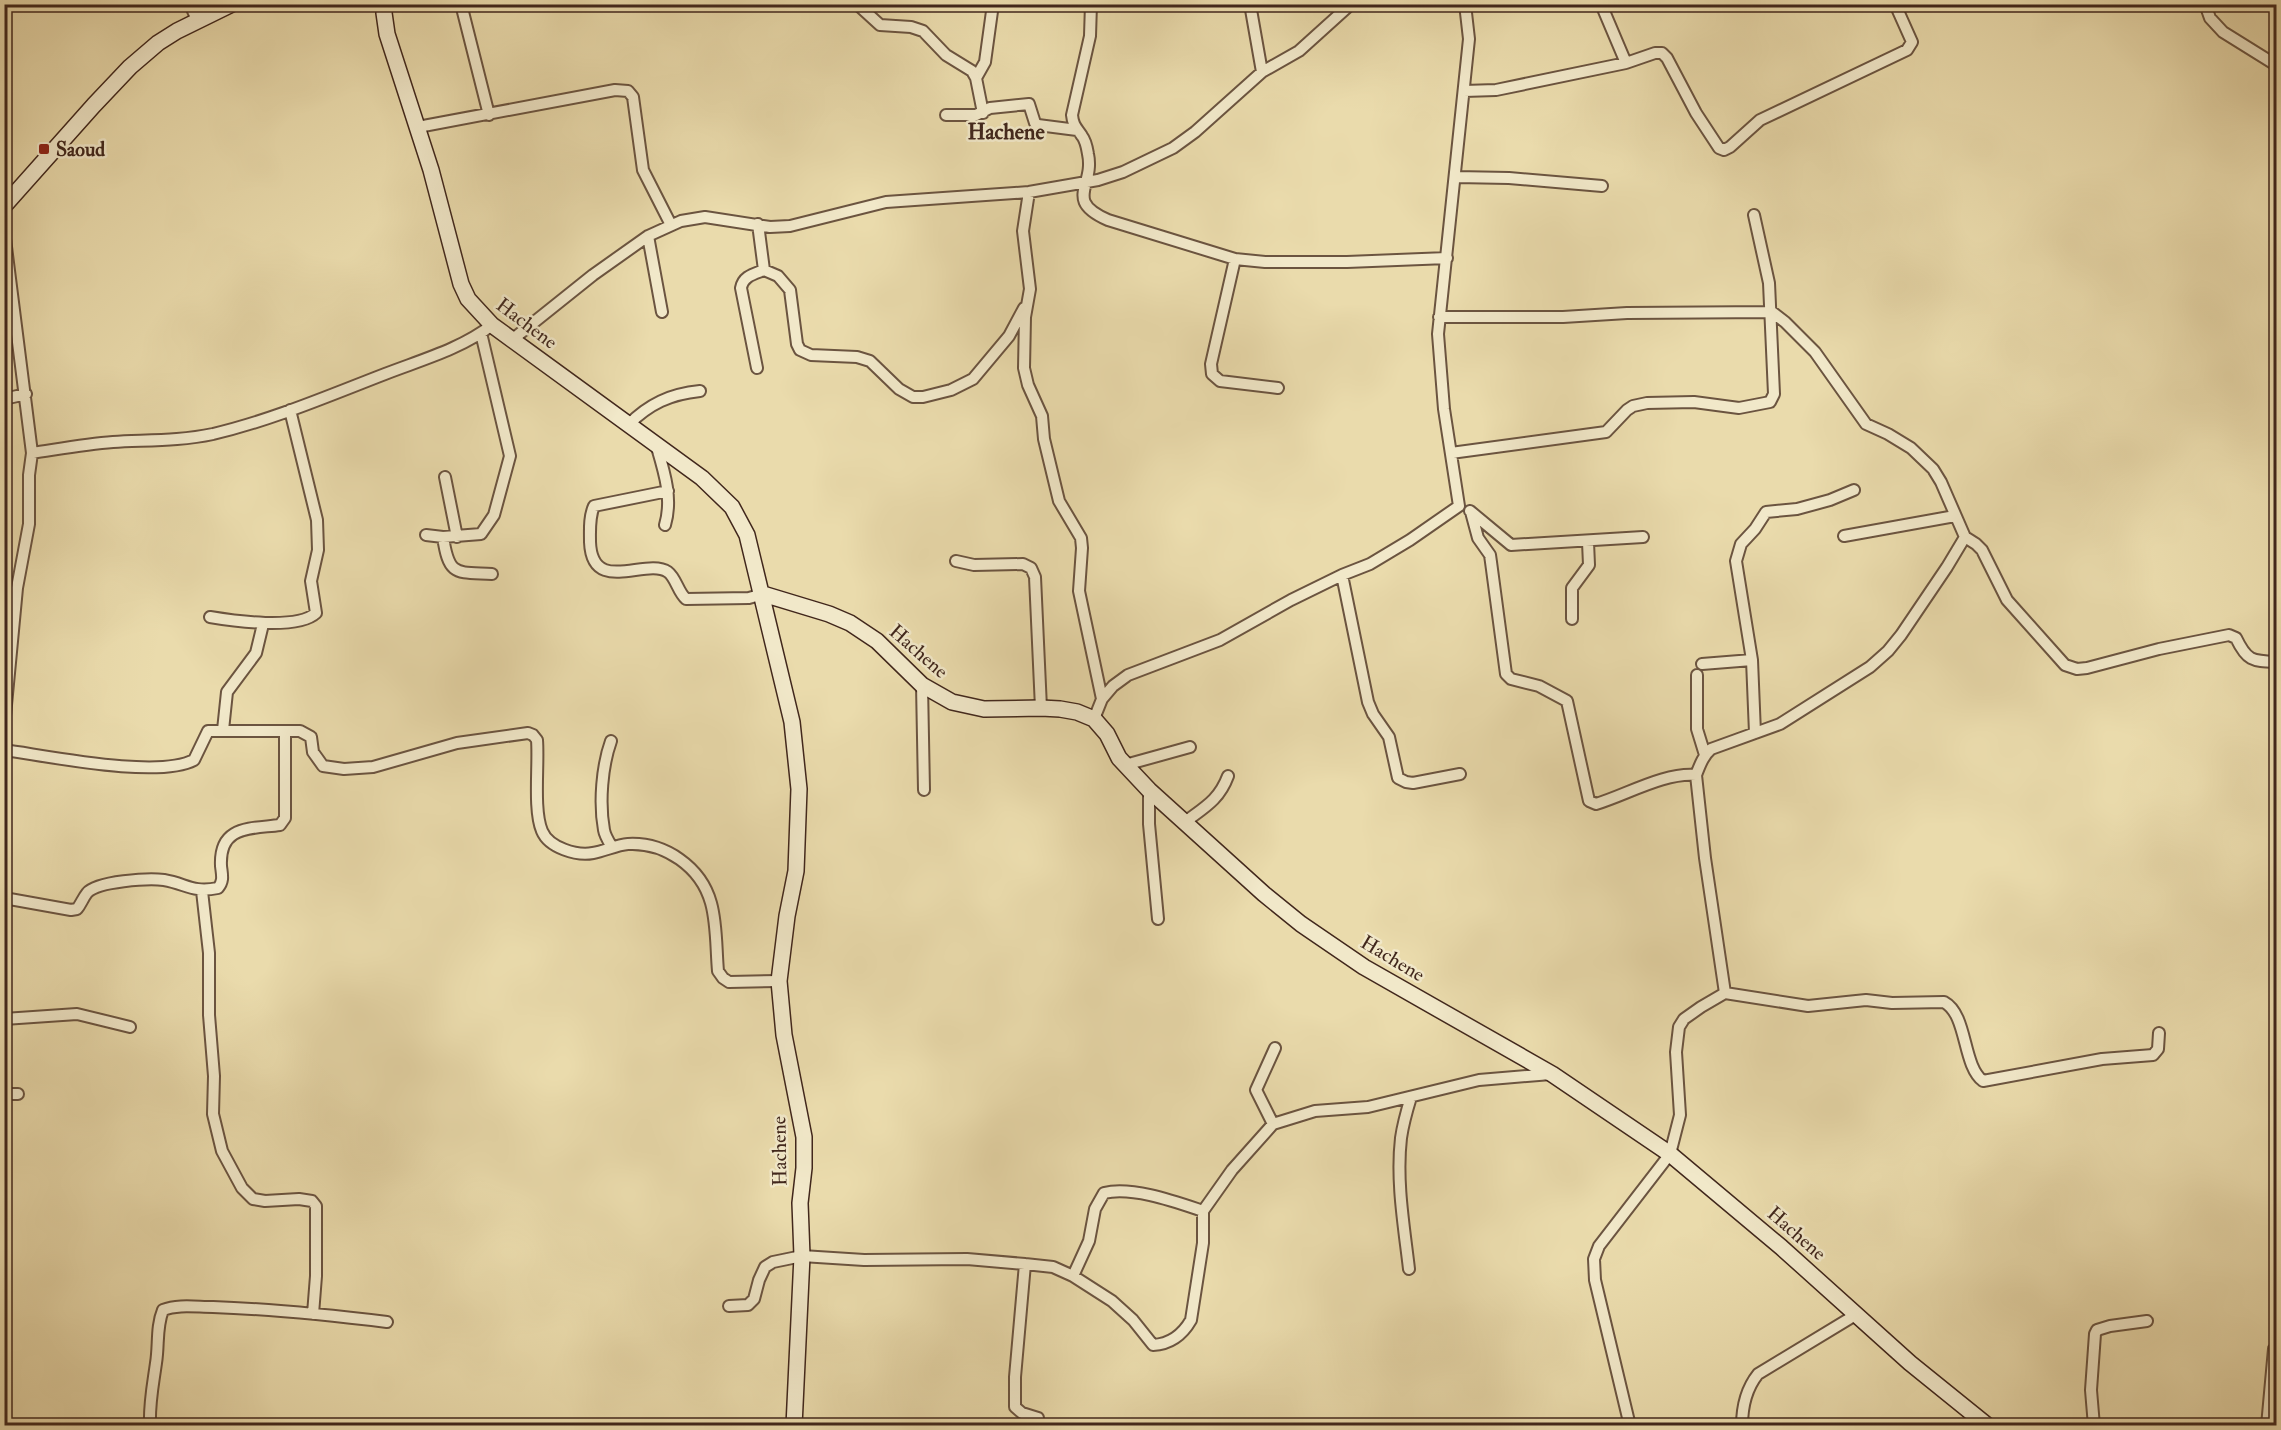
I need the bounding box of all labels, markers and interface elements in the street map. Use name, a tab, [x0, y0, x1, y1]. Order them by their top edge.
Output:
district label: Hachene	[967, 118, 1045, 146]
place label: Saoud	[56, 137, 105, 162]
marker: Saoud	[37, 142, 51, 156]
street label: Hachene	[491, 292, 562, 355]
street label: Hachene	[884, 619, 953, 684]
street label: Hachene	[1356, 930, 1429, 987]
street label: Hachene	[766, 1116, 793, 1186]
street label: Hachene	[1762, 1201, 1831, 1266]

